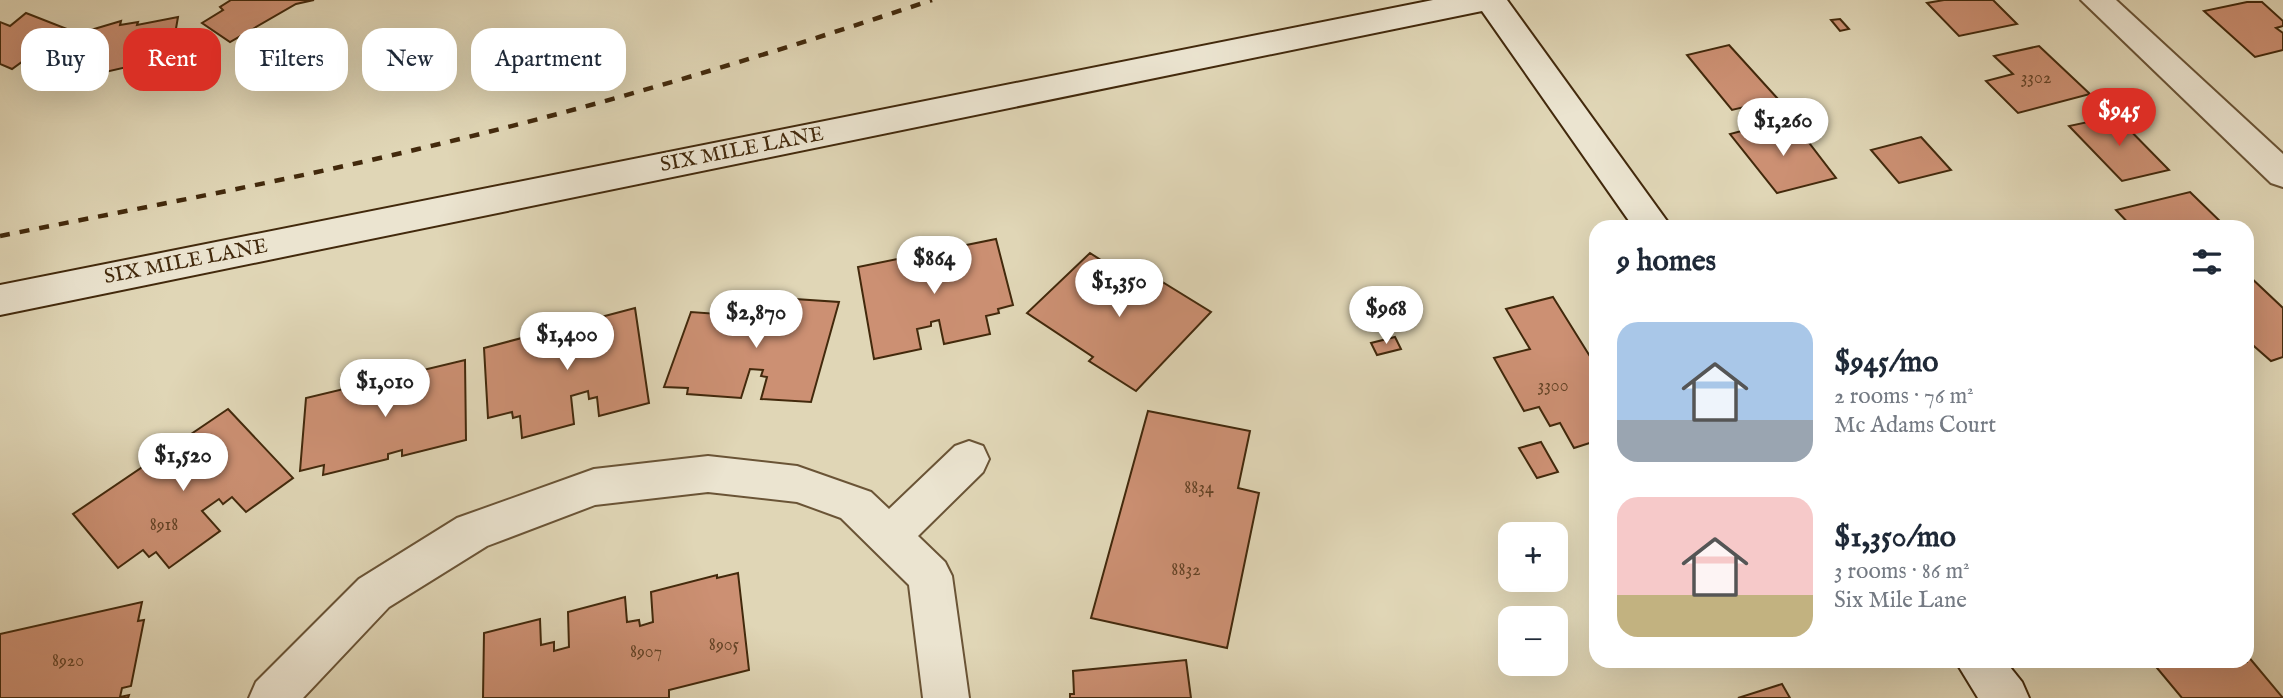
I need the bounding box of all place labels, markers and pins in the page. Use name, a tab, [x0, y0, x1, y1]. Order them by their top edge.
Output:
pin: $945	[2078, 88, 2160, 148]
pin: $1,260	[1726, 99, 1840, 158]
pin: $864	[893, 236, 975, 296]
pin: $1,350	[1062, 260, 1176, 319]
pin: $968	[1345, 286, 1427, 346]
pin: $2,870	[699, 290, 813, 350]
pin: $1,400	[510, 312, 624, 372]
pin: $1,010	[328, 360, 442, 419]
pin: $1,520	[126, 434, 240, 493]

